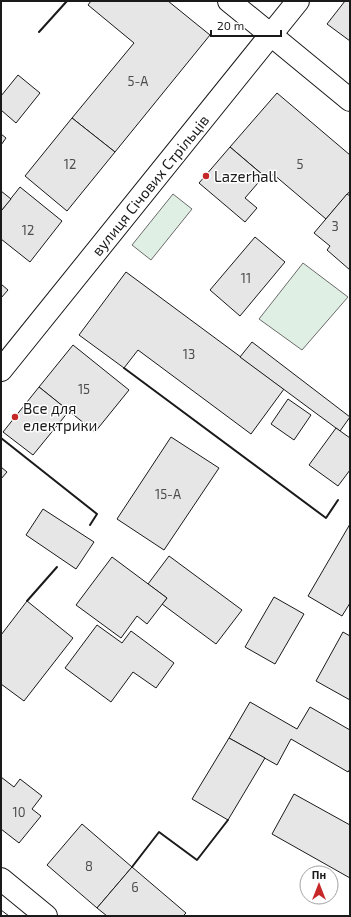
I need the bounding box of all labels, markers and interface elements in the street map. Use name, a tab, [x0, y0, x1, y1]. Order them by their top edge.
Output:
scale bar	[211, 12, 281, 38]
text: 20 m	[217, 18, 244, 32]
house number: 5-А	[128, 73, 148, 89]
street label: вулиця Січових Стрільців	[88, 111, 213, 260]
house number: 12	[64, 156, 76, 172]
house number: 5	[297, 156, 304, 172]
place label: Lazerhall	[214, 167, 278, 185]
marker: Lazerhall	[201, 171, 211, 181]
house number: 3	[331, 218, 339, 234]
house number: 12	[22, 222, 34, 238]
house number: 11	[241, 270, 251, 286]
house number: 13	[183, 346, 195, 362]
house number: 15	[78, 381, 90, 397]
place label: Все для електрики	[23, 399, 97, 434]
marker: Все для електрики	[10, 412, 20, 422]
house number: 15-А	[155, 486, 181, 502]
house number: 10	[12, 804, 26, 820]
house number: 8	[85, 858, 93, 874]
north arrow	[299, 865, 339, 905]
text: Пн	[312, 868, 326, 881]
house number: 6	[131, 879, 139, 895]

